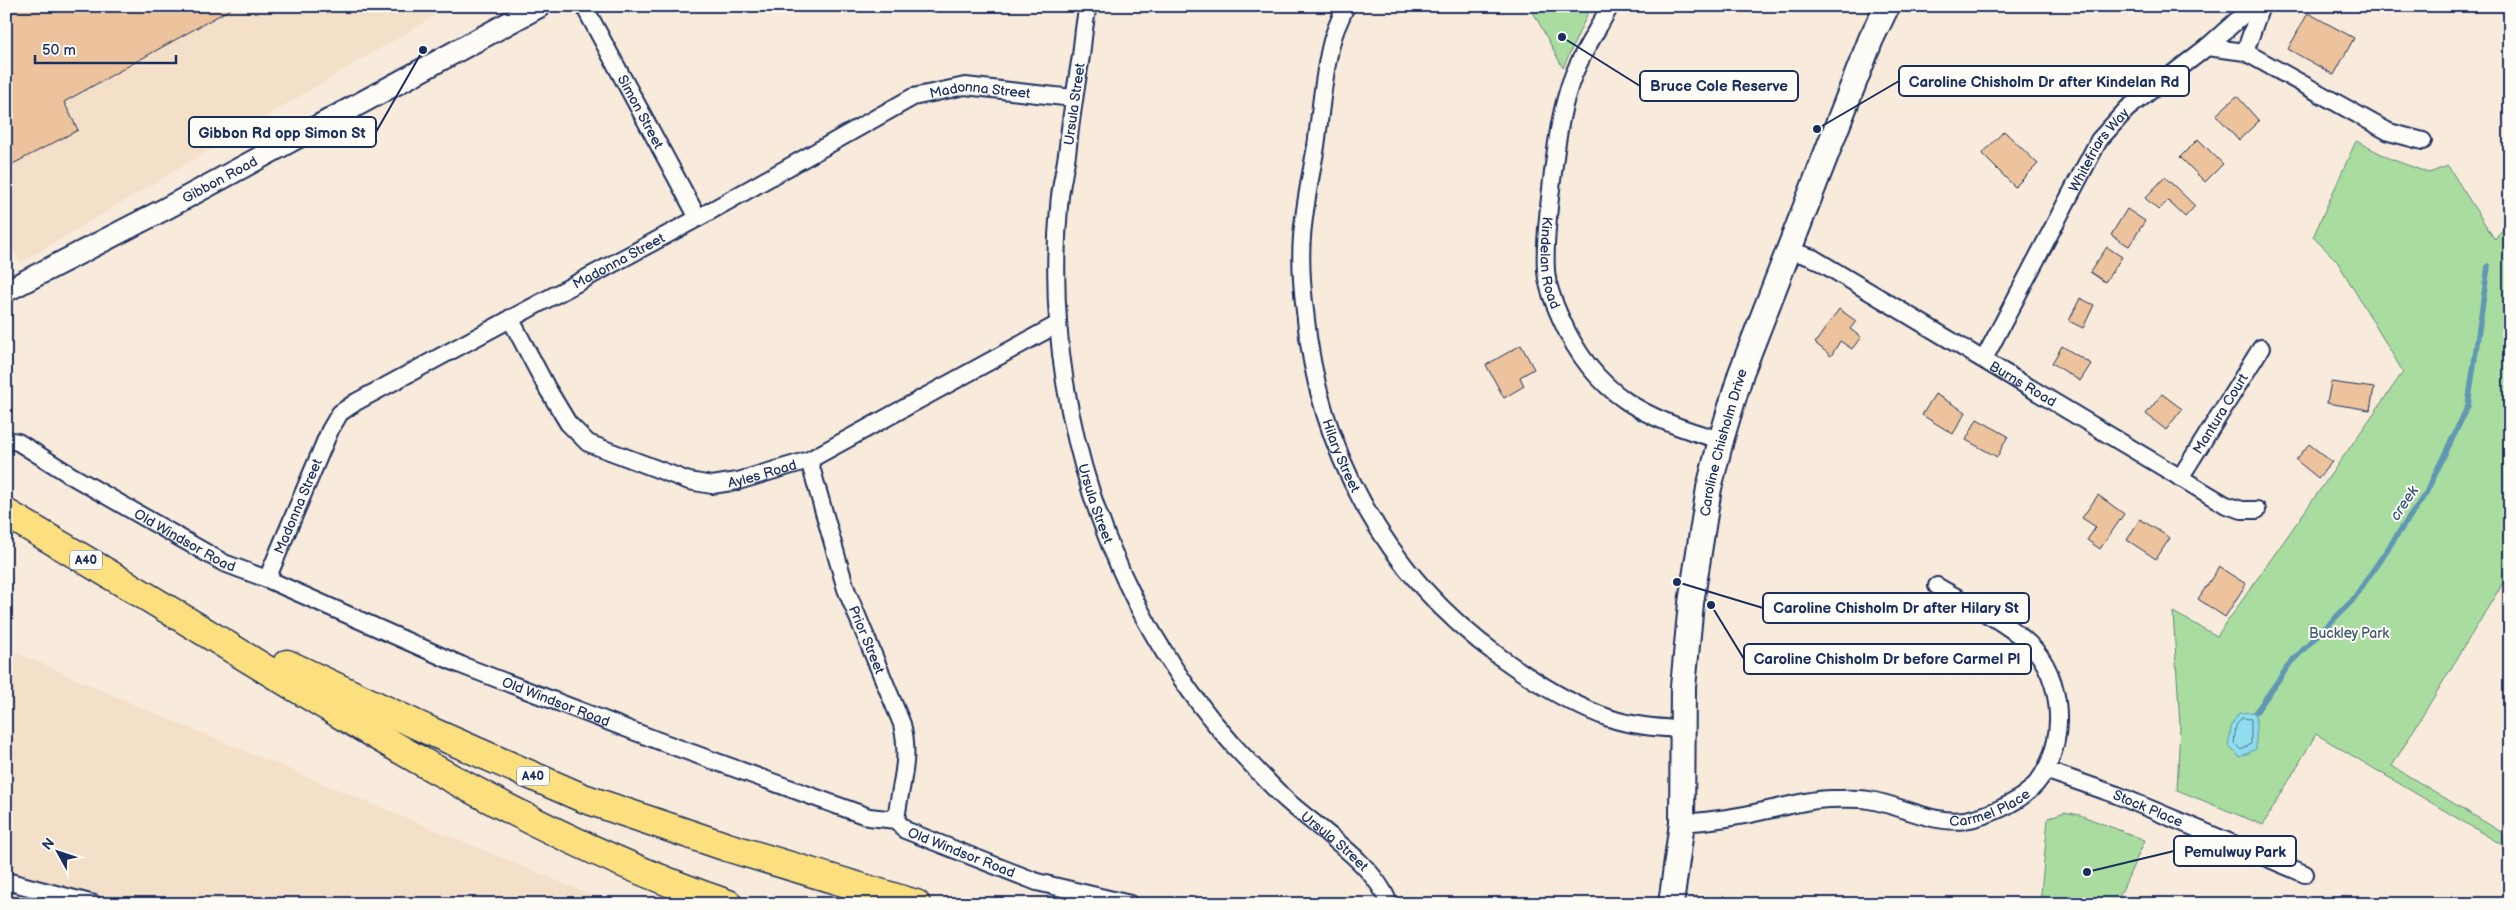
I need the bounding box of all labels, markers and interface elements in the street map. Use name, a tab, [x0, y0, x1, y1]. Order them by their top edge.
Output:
scale bar	[35, 32, 176, 64]
text: 50 m	[42, 41, 76, 60]
street label: Ursula Street	[1060, 61, 1089, 146]
callout: Caroline Chisholm Dr after Kindelan Rd	[1899, 66, 2189, 96]
callout: Bruce Cole Reserve	[1640, 71, 1798, 101]
street label: Simon Street	[614, 72, 667, 152]
text: Caroline Chisholm Dr after Kindelan Rd	[1909, 73, 2179, 92]
text: Bruce Cole Reserve	[1650, 77, 1788, 96]
street label: Madonna Street	[928, 78, 1032, 102]
street label: Whitefriars Way	[2065, 104, 2133, 195]
callout: Gibbon Rd opp Simon St	[189, 117, 376, 147]
text: Gibbon Rd opp Simon St	[199, 124, 365, 143]
street label: Gibbon Road	[179, 153, 260, 207]
street label: Kindelan Road	[1537, 216, 1564, 312]
street label: Madonna Street	[570, 229, 668, 293]
street label: Burns Road	[1986, 357, 2059, 411]
street label: Caroline Chisholm Drive	[1697, 367, 1751, 518]
street label: Mantura Court	[2189, 370, 2252, 457]
street label: Hilary Street	[1318, 417, 1364, 496]
street label: Madonna Street	[271, 456, 326, 557]
street label: Ayles Road	[727, 456, 799, 491]
street label: Ursula Street	[1074, 462, 1117, 547]
water label: creek	[2386, 482, 2423, 524]
street label: Old Windsor Road	[131, 505, 238, 576]
road number: A40	[70, 550, 102, 570]
callout: Caroline Chisholm Dr after Hilary St	[1763, 593, 2029, 623]
text: Caroline Chisholm Dr after Hilary St	[1773, 599, 2019, 618]
street label: Prior Street	[845, 603, 888, 677]
park label: Buckley Park	[2309, 625, 2389, 642]
callout: Caroline Chisholm Dr before Carmel Pl	[1744, 644, 2031, 674]
text: Caroline Chisholm Dr before Carmel Pl	[1754, 650, 2020, 669]
street label: Old Windsor Road	[500, 674, 612, 730]
road number: A40	[517, 766, 549, 786]
street label: Carmel Place	[1949, 785, 2034, 830]
street label: Stock Place	[2111, 786, 2185, 831]
street label: Ursula Street	[1297, 808, 1372, 875]
street label: Old Windsor Road	[905, 824, 1017, 882]
north arrow	[32, 828, 82, 878]
text: N	[39, 834, 58, 853]
callout: Pemulwuy Park	[2174, 836, 2296, 866]
text: Pemulwuy Park	[2184, 843, 2286, 862]

